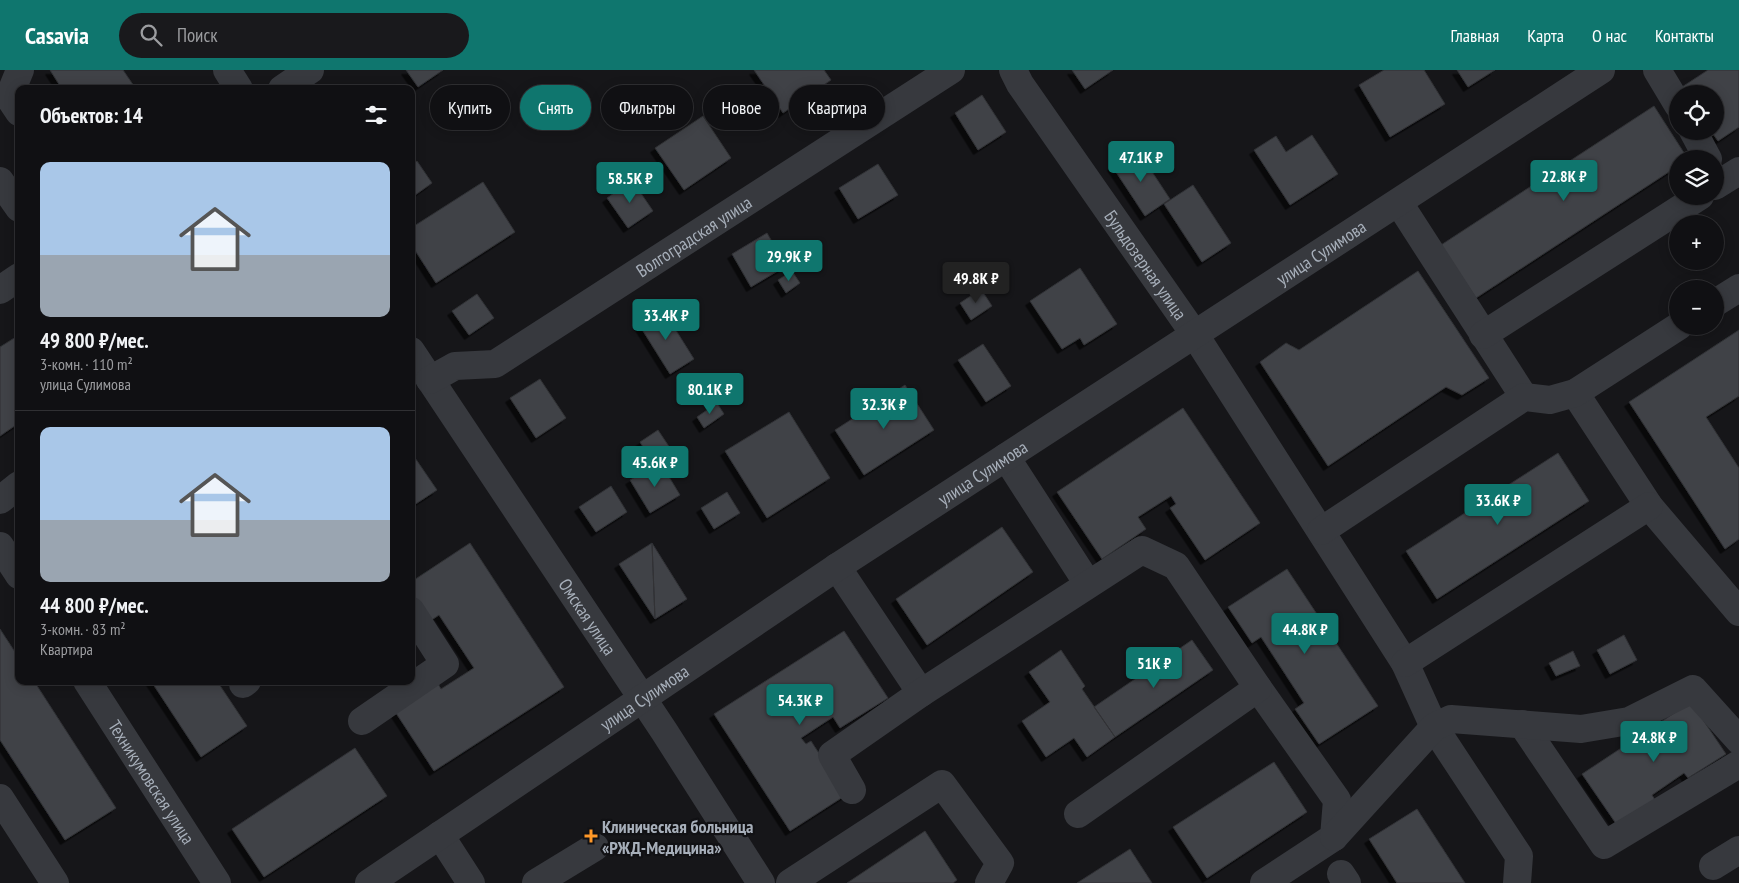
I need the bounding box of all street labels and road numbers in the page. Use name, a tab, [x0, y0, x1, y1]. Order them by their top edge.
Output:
street label: Волгоградская улица	[631, 190, 756, 282]
street label: Бульдозерная улица	[1100, 205, 1192, 324]
street label: улица Сулимова	[1272, 215, 1370, 290]
street label: улица Сулимова	[933, 435, 1031, 510]
street label: Омская улица	[554, 574, 622, 659]
street label: улица Сулимова	[595, 659, 693, 735]
street label: Техникумовская улица	[104, 716, 200, 848]

